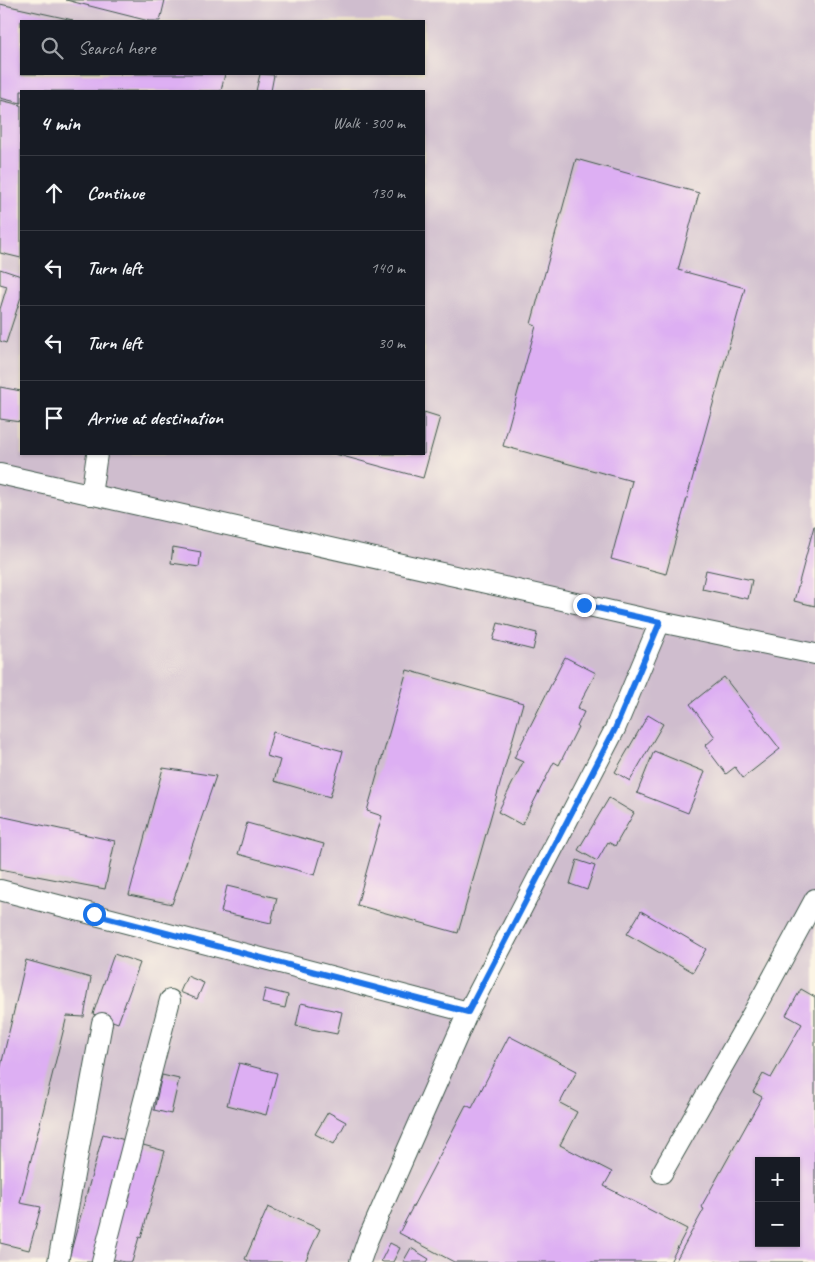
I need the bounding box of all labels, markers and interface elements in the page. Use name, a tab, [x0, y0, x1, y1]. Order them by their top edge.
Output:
search box	[20, 20, 425, 75]
icon: search	[38, 34, 66, 62]
text: Search here	[78, 36, 155, 60]
text: 4 min	[40, 110, 80, 136]
text: Walk · 300 m	[333, 113, 405, 133]
icon: ahead	[40, 179, 68, 207]
text: Continue	[87, 181, 144, 205]
text: 130 m	[371, 183, 405, 203]
icon: left	[40, 254, 68, 282]
text: Turn left	[87, 256, 142, 280]
text: 140 m	[371, 258, 405, 278]
icon: left	[40, 329, 68, 357]
text: Turn left	[87, 331, 142, 355]
text: 30 m	[378, 333, 405, 353]
icon: arrive	[40, 404, 68, 432]
text: Arrive at destination	[87, 406, 223, 430]
route end	[573, 594, 596, 617]
route start	[83, 903, 106, 926]
map controls	[755, 1157, 800, 1247]
button: +	[755, 1157, 800, 1202]
button: −	[755, 1202, 800, 1247]

